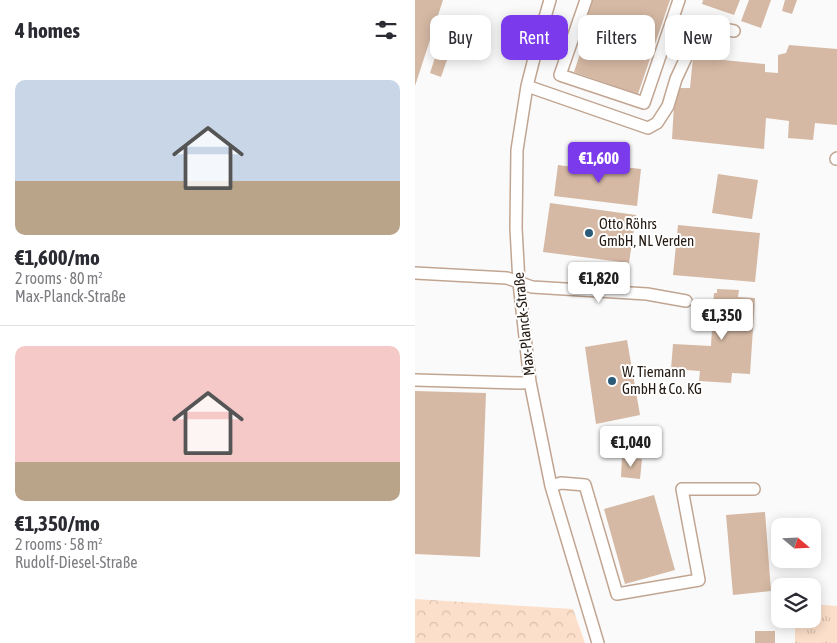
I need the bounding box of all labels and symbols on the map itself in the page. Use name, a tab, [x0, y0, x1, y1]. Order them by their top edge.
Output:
pin: €1,600	[558, 142, 640, 184]
place label: Otto Röhrs GmbH, NL Verden	[599, 215, 694, 249]
marker: Otto Röhrs GmbH, NL Verden	[583, 227, 595, 239]
pin: €1,820	[558, 262, 640, 304]
street label: Max-Planck-Straße	[510, 271, 537, 377]
pin: €1,350	[681, 298, 763, 341]
place label: W. Tiemann GmbH & Co. KG	[622, 363, 702, 397]
marker: W. Tiemann GmbH & Co. KG	[606, 375, 618, 387]
pin: €1,040	[590, 426, 672, 468]
north arrow	[771, 518, 821, 568]

